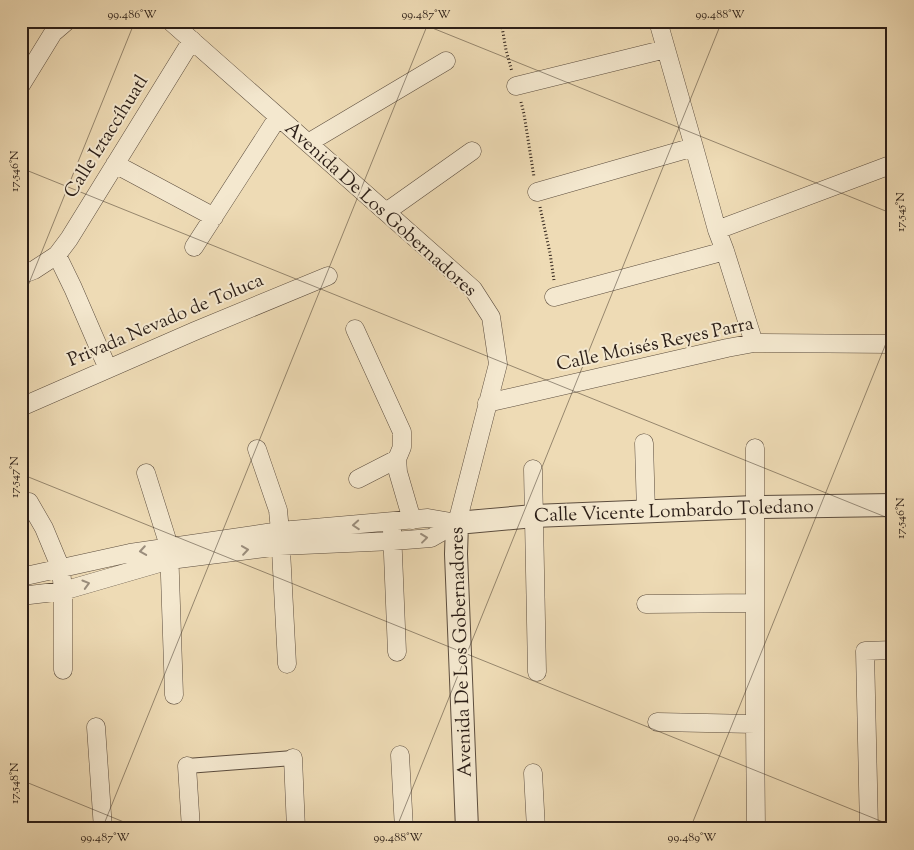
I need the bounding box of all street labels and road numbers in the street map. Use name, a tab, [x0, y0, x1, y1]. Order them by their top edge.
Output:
street label: Calle Iztaccíhuatl	[58, 70, 156, 204]
street label: Avenida De Los Gobernadores	[278, 116, 482, 304]
street label: Privada Nevado de Toluca	[64, 267, 268, 375]
street label: Calle Moisés Reyes Parra	[554, 311, 756, 379]
street label: Calle Vicente Lombardo Toledano	[534, 494, 814, 530]
street label: Avenida De Los Gobernadores	[444, 526, 480, 778]

